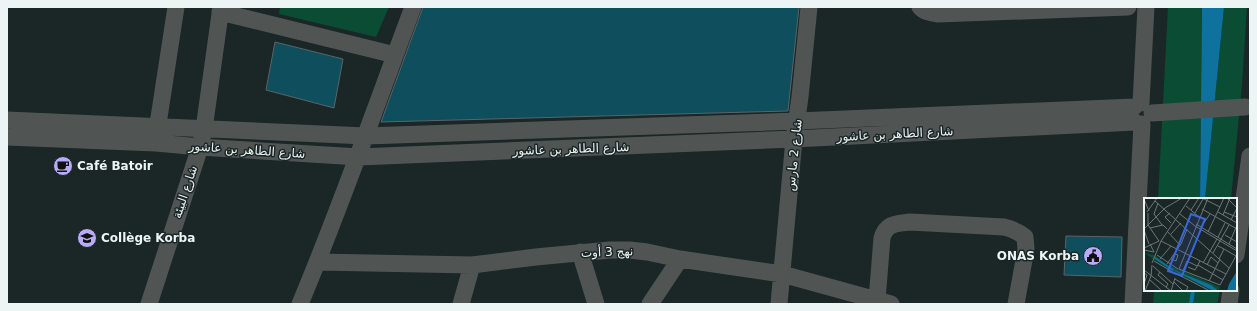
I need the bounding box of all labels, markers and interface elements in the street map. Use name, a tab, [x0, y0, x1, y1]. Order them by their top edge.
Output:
street label: شارع 2 مارس	[783, 118, 806, 192]
street label: شارع الطاهر بن عاشور	[835, 124, 954, 145]
street label: شارع الطاهر بن عاشور	[187, 139, 306, 162]
street label: شارع الطاهر بن عاشور	[511, 140, 630, 159]
cafe icon: Café Batoir	[52, 155, 74, 177]
place label: Café Batoir	[77, 159, 153, 173]
street label: شارع البيئة	[170, 164, 201, 221]
inset map	[1144, 198, 1237, 291]
school or university icon: Collège Korba	[76, 227, 98, 249]
place label: Collège Korba	[101, 231, 195, 245]
street label: نهج 3 أوت	[581, 243, 633, 261]
public building icon: ONAS Korba	[1082, 245, 1104, 267]
place label: ONAS Korba	[997, 249, 1079, 263]

